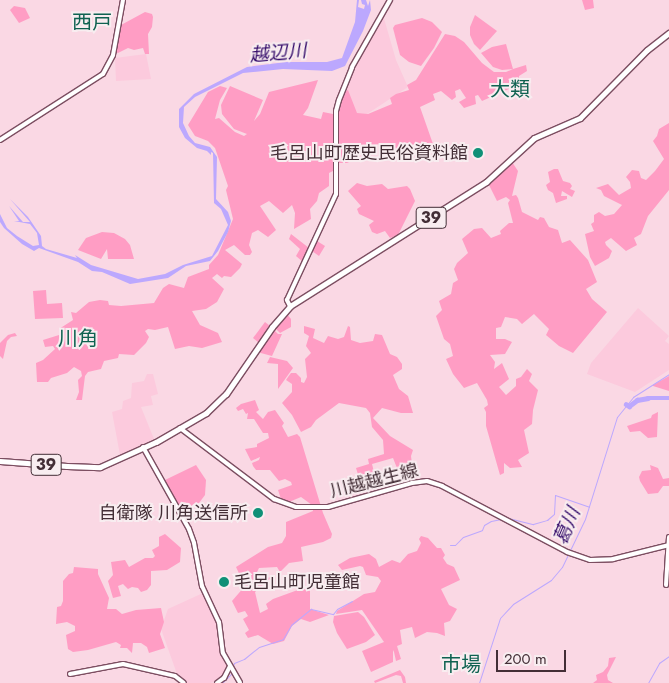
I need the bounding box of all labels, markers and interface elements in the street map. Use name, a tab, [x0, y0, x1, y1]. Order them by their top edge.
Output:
district label: 西戸	[72, 10, 112, 34]
water label: 越辺川	[249, 39, 307, 67]
district label: 大類	[490, 77, 530, 101]
place label: 毛呂山町歴史民俗資料館	[270, 142, 468, 164]
marker: 毛呂山町歴史民俗資料館	[472, 147, 484, 159]
road number: 39	[415, 204, 447, 232]
district label: 川角	[58, 326, 98, 350]
road number: 39	[30, 452, 62, 478]
street label: 川越越生線	[328, 460, 420, 502]
place label: 自衛隊 川角送信所	[99, 502, 248, 524]
water label: 葛川	[549, 504, 585, 548]
marker: 自衛隊 川角送信所	[252, 507, 264, 519]
place label: 毛呂山町児童館	[234, 571, 360, 593]
marker: 毛呂山町児童館	[218, 576, 230, 588]
scale bar	[499, 640, 569, 672]
text: 200 m	[504, 648, 547, 670]
district label: 市場	[441, 652, 481, 676]

